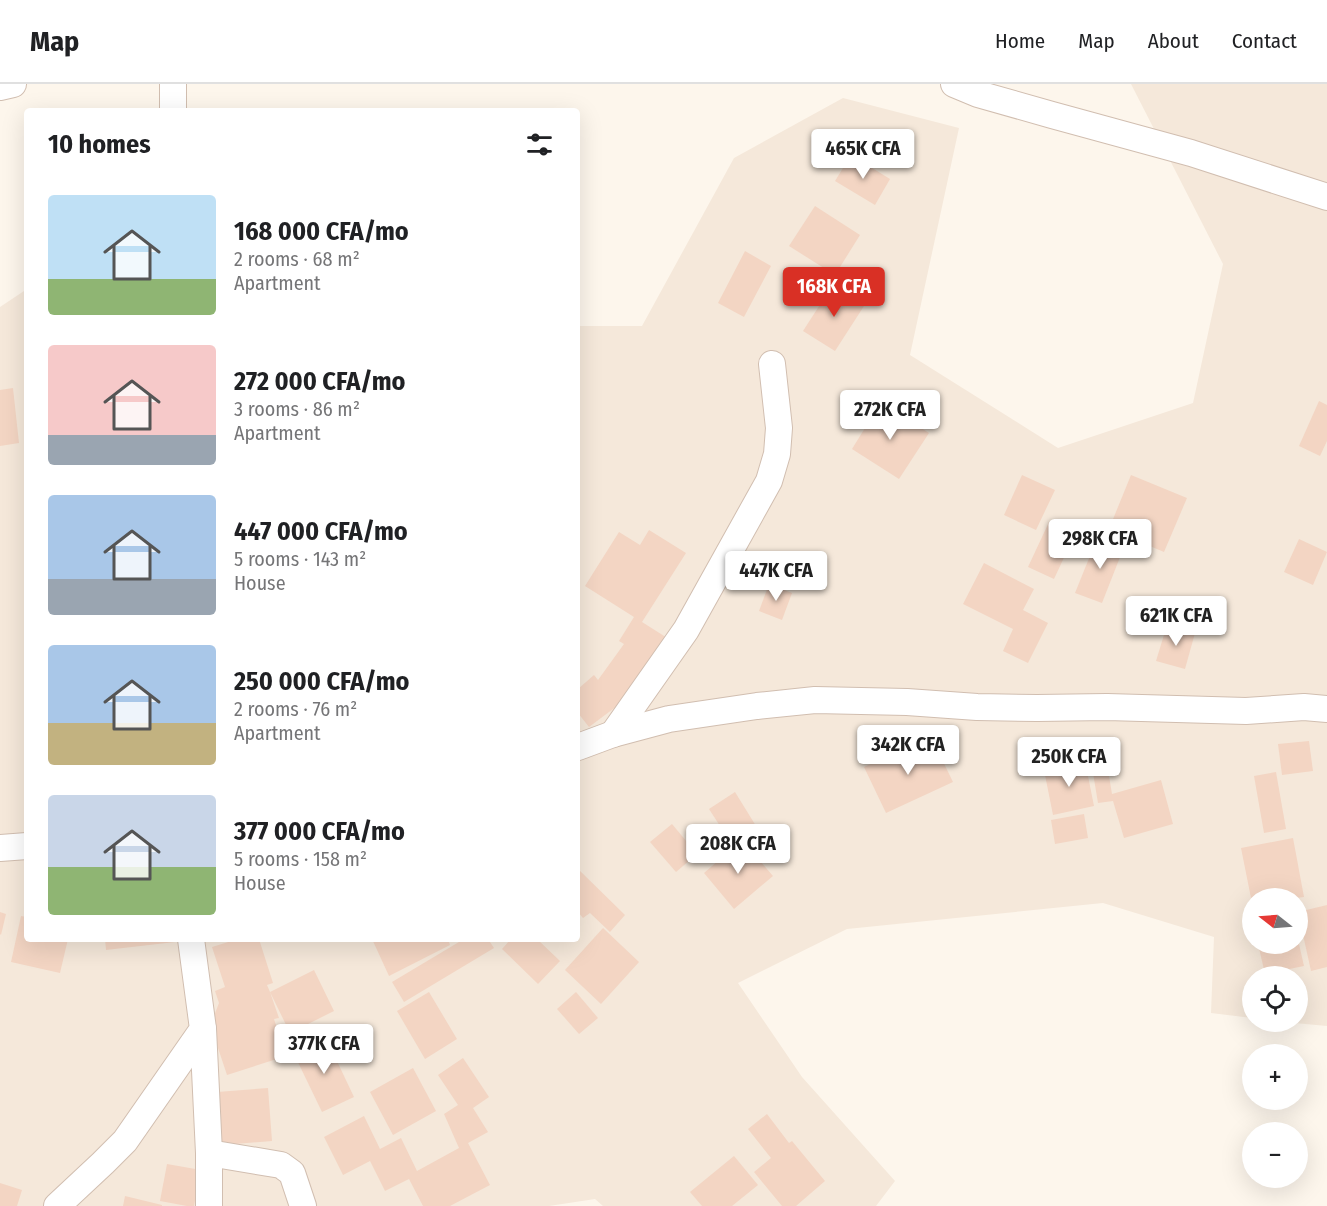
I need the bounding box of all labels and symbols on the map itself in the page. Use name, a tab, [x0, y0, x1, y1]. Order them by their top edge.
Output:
pin: 465K CFA	[801, 129, 925, 180]
pin: 168K CFA	[772, 267, 896, 318]
pin: 272K CFA	[828, 390, 952, 441]
pin: 298K CFA	[1038, 519, 1162, 570]
pin: 447K CFA	[714, 551, 838, 602]
pin: 621K CFA	[1114, 596, 1238, 647]
pin: 342K CFA	[846, 725, 970, 776]
pin: 250K CFA	[1007, 737, 1131, 788]
pin: 208K CFA	[676, 824, 800, 875]
north arrow	[1242, 888, 1308, 954]
pin: 377K CFA	[262, 1024, 386, 1075]

